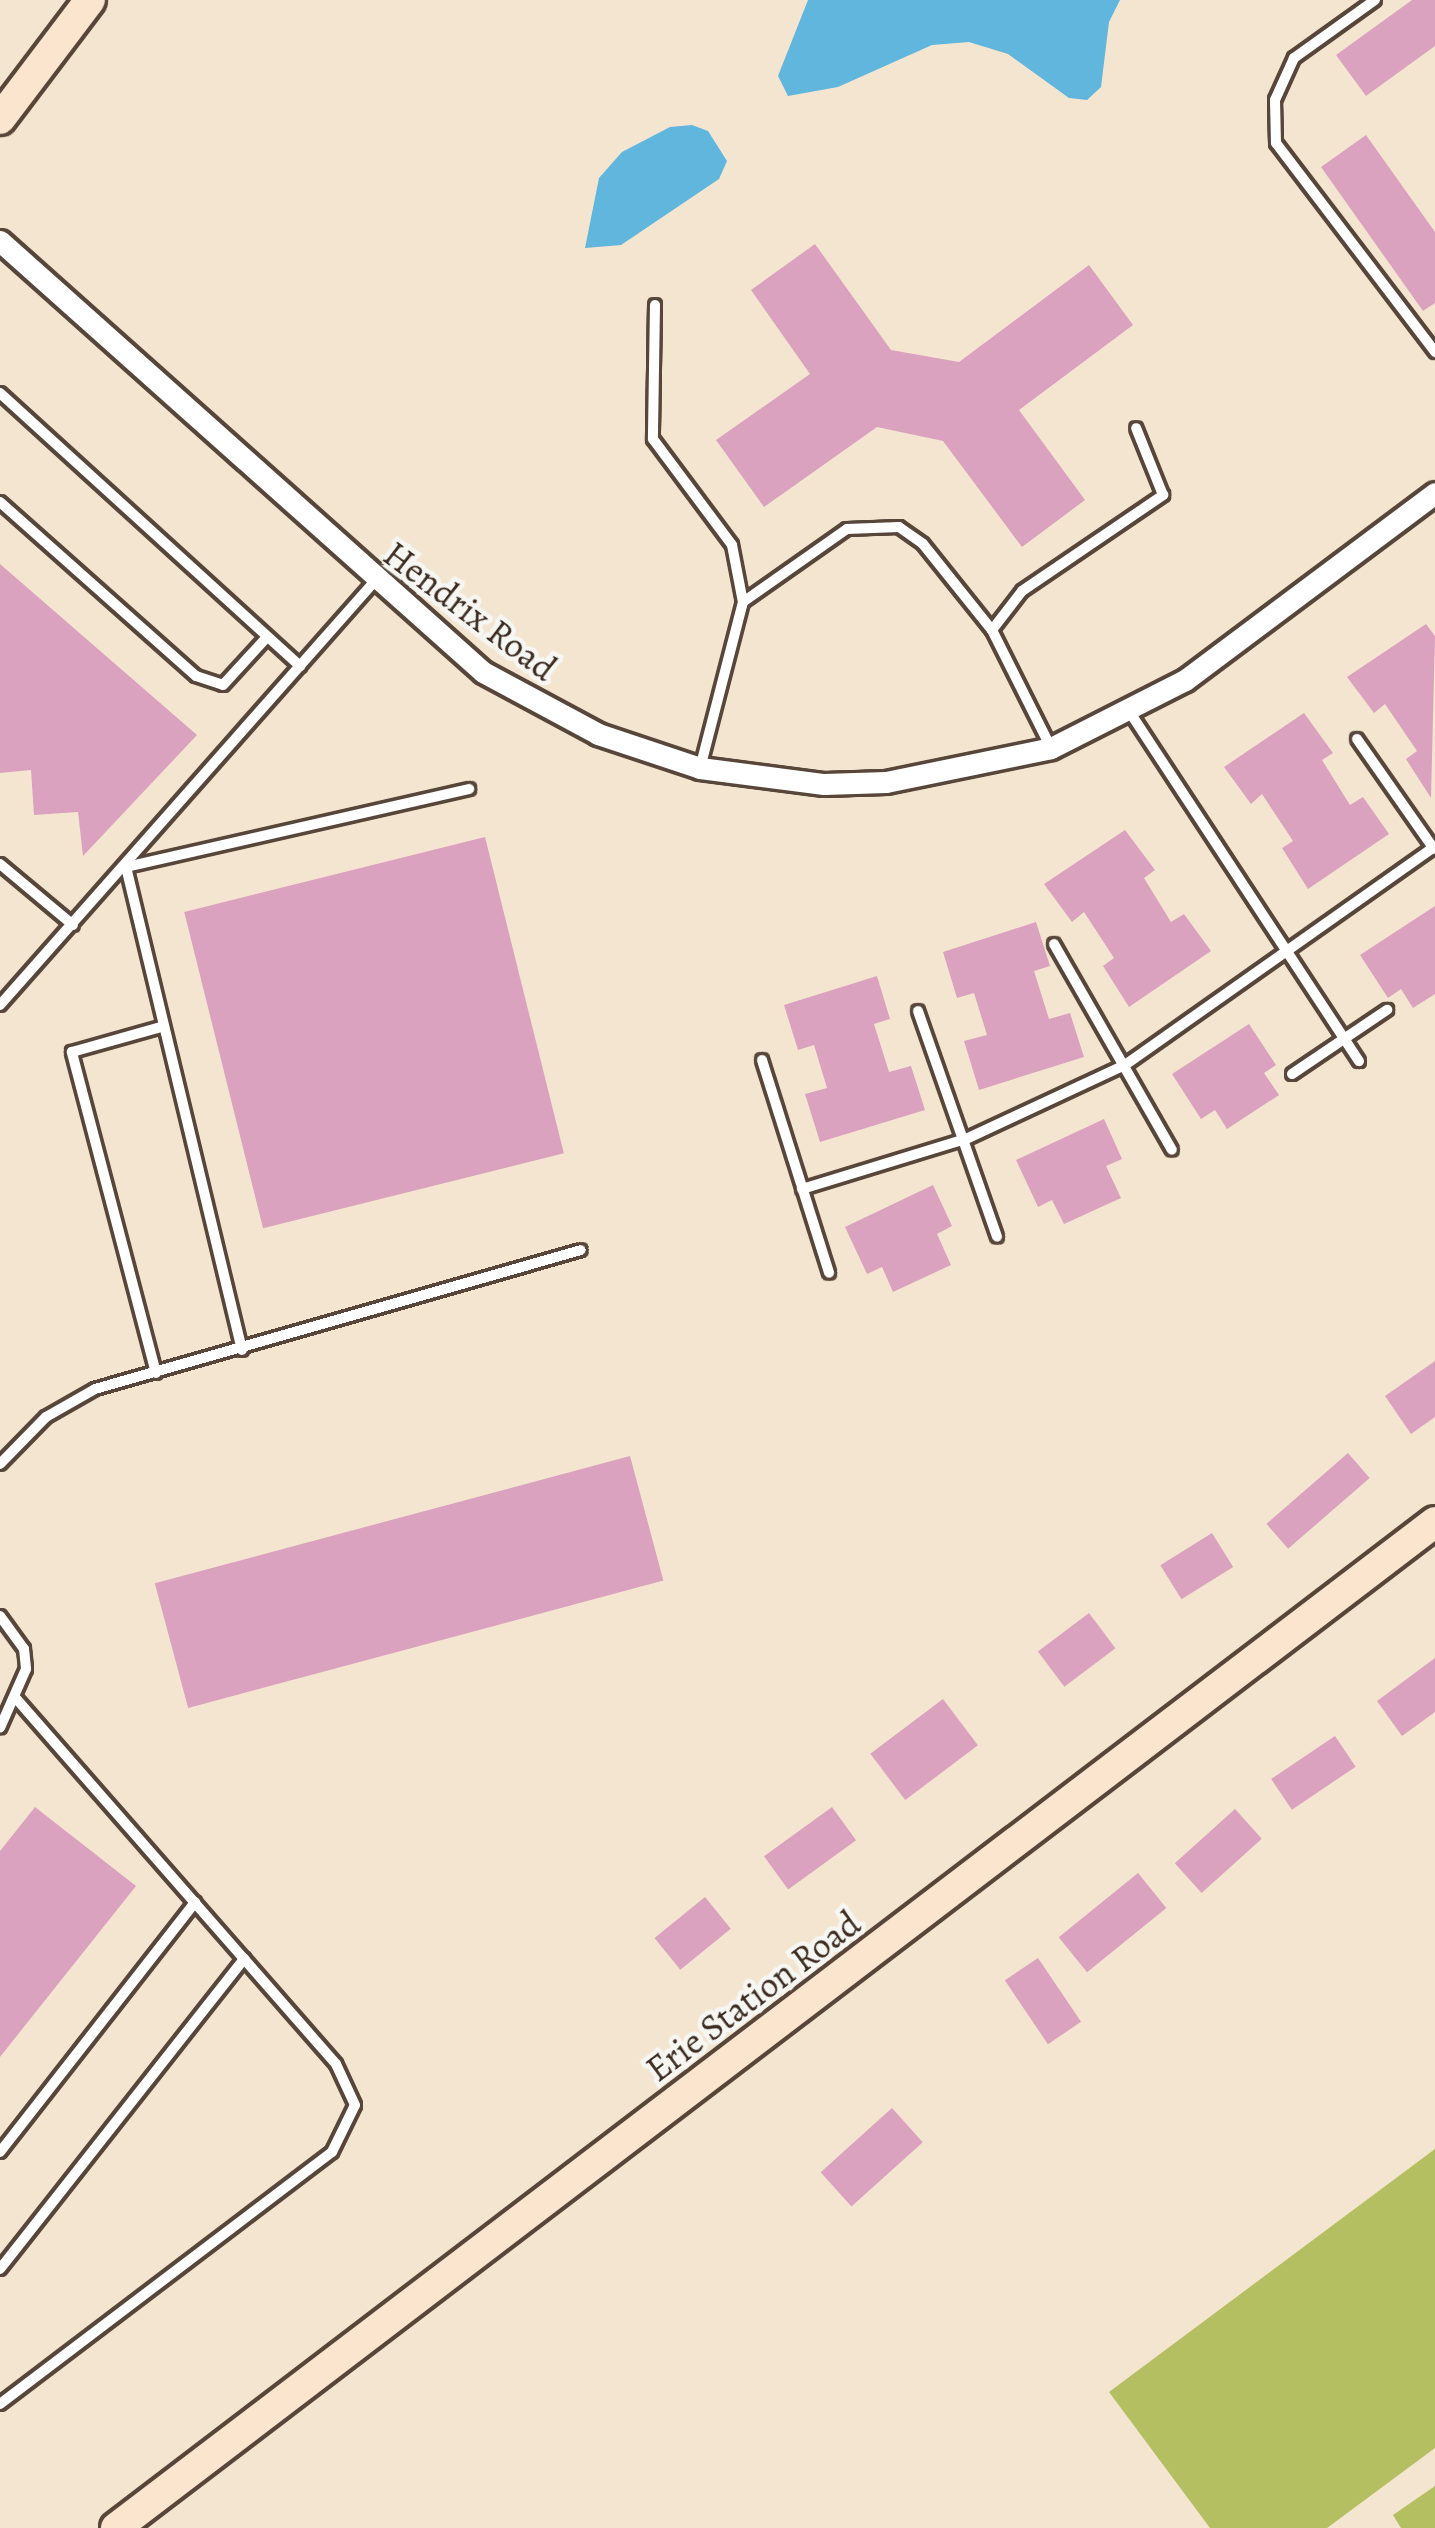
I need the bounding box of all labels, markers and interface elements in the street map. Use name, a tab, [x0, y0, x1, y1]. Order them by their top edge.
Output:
street label: Hendrix Road	[375, 532, 565, 690]
street label: Erie Station Road	[637, 1901, 869, 2091]

